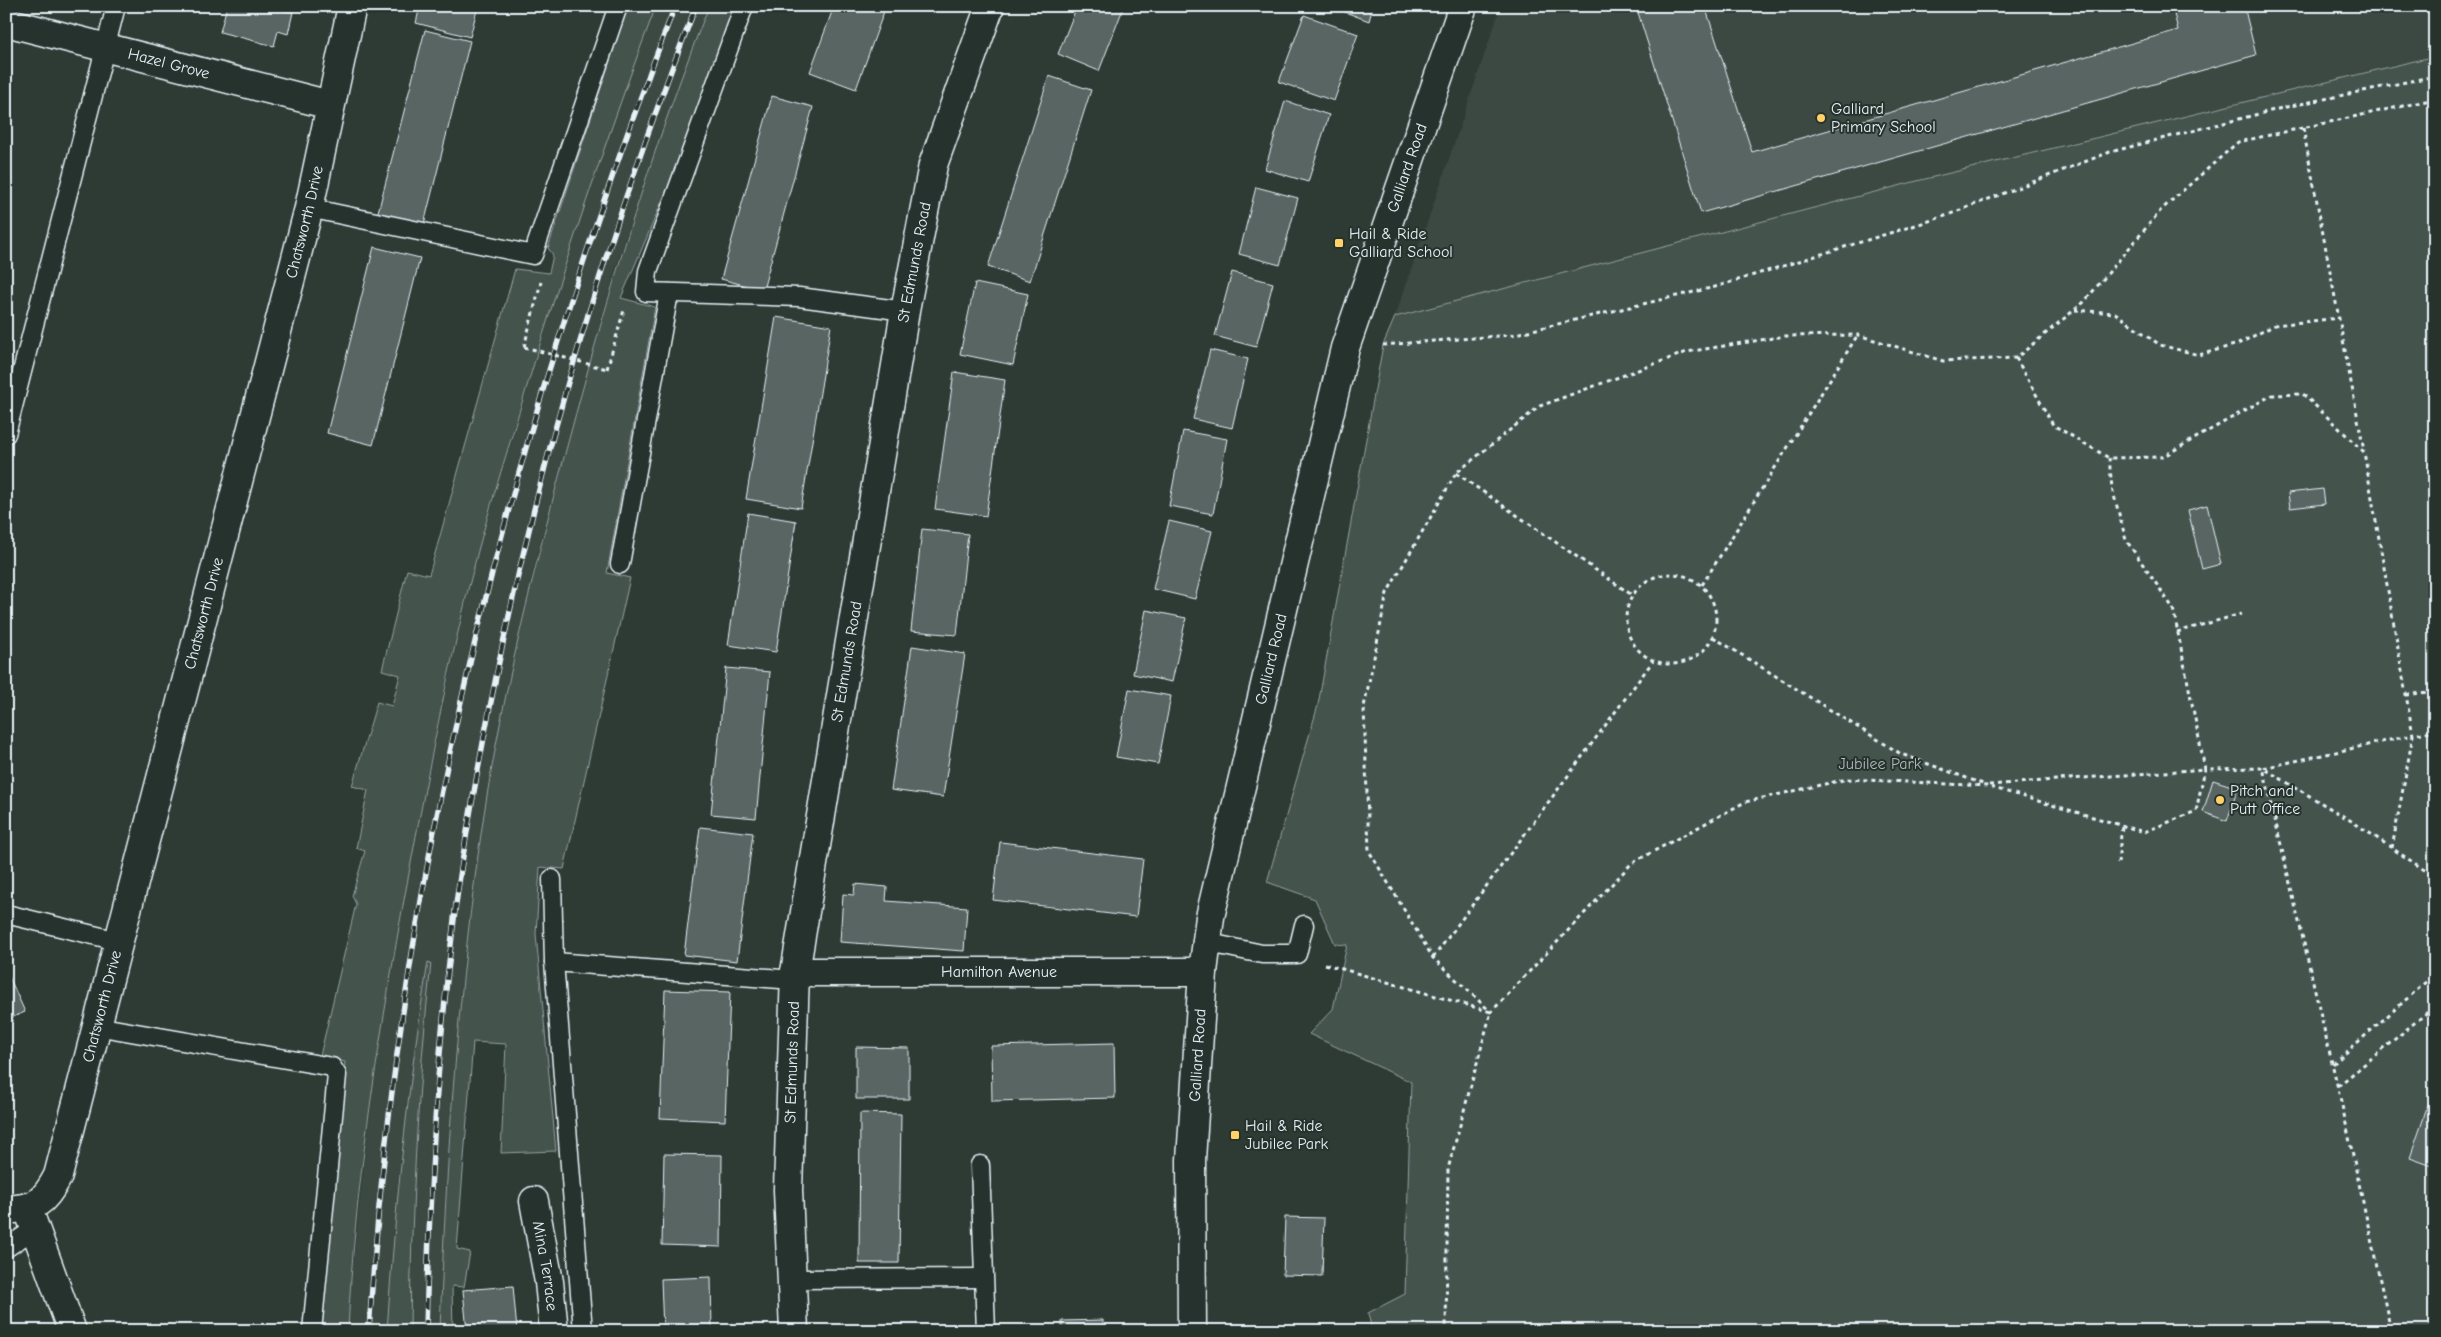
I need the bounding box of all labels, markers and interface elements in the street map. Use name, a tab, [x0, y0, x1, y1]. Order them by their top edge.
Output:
street label: Hazel Grove	[126, 45, 211, 83]
place label: Galliard Primary School	[1831, 100, 1936, 136]
marker: Galliard Primary School	[1815, 112, 1827, 124]
street label: Galliard Road	[1383, 121, 1431, 215]
street label: Chatsworth Drive	[282, 164, 327, 280]
street label: St Edmunds Road	[894, 200, 935, 324]
place label: Hail & Ride Galliard School	[1349, 225, 1453, 261]
marker: Hail & Ride Galliard School	[1333, 237, 1345, 249]
street label: Chatsworth Drive	[181, 555, 227, 671]
street label: St Edmunds Road	[828, 600, 866, 723]
street label: Galliard Road	[1252, 612, 1291, 706]
park label: Jubilee Park	[1838, 755, 1922, 773]
place label: Pitch and Putt Office	[2230, 782, 2300, 818]
marker: Pitch and Putt Office	[2214, 794, 2226, 806]
street label: Chatsworth Drive	[79, 948, 125, 1064]
street label: Hamilton Avenue	[941, 963, 1057, 981]
street label: St Edmunds Road	[781, 1001, 803, 1124]
street label: Galliard Road	[1186, 1008, 1210, 1102]
place label: Hail & Ride Jubilee Park	[1245, 1117, 1328, 1153]
marker: Hail & Ride Jubilee Park	[1229, 1129, 1241, 1141]
street label: Mina Terrace	[529, 1219, 561, 1312]

